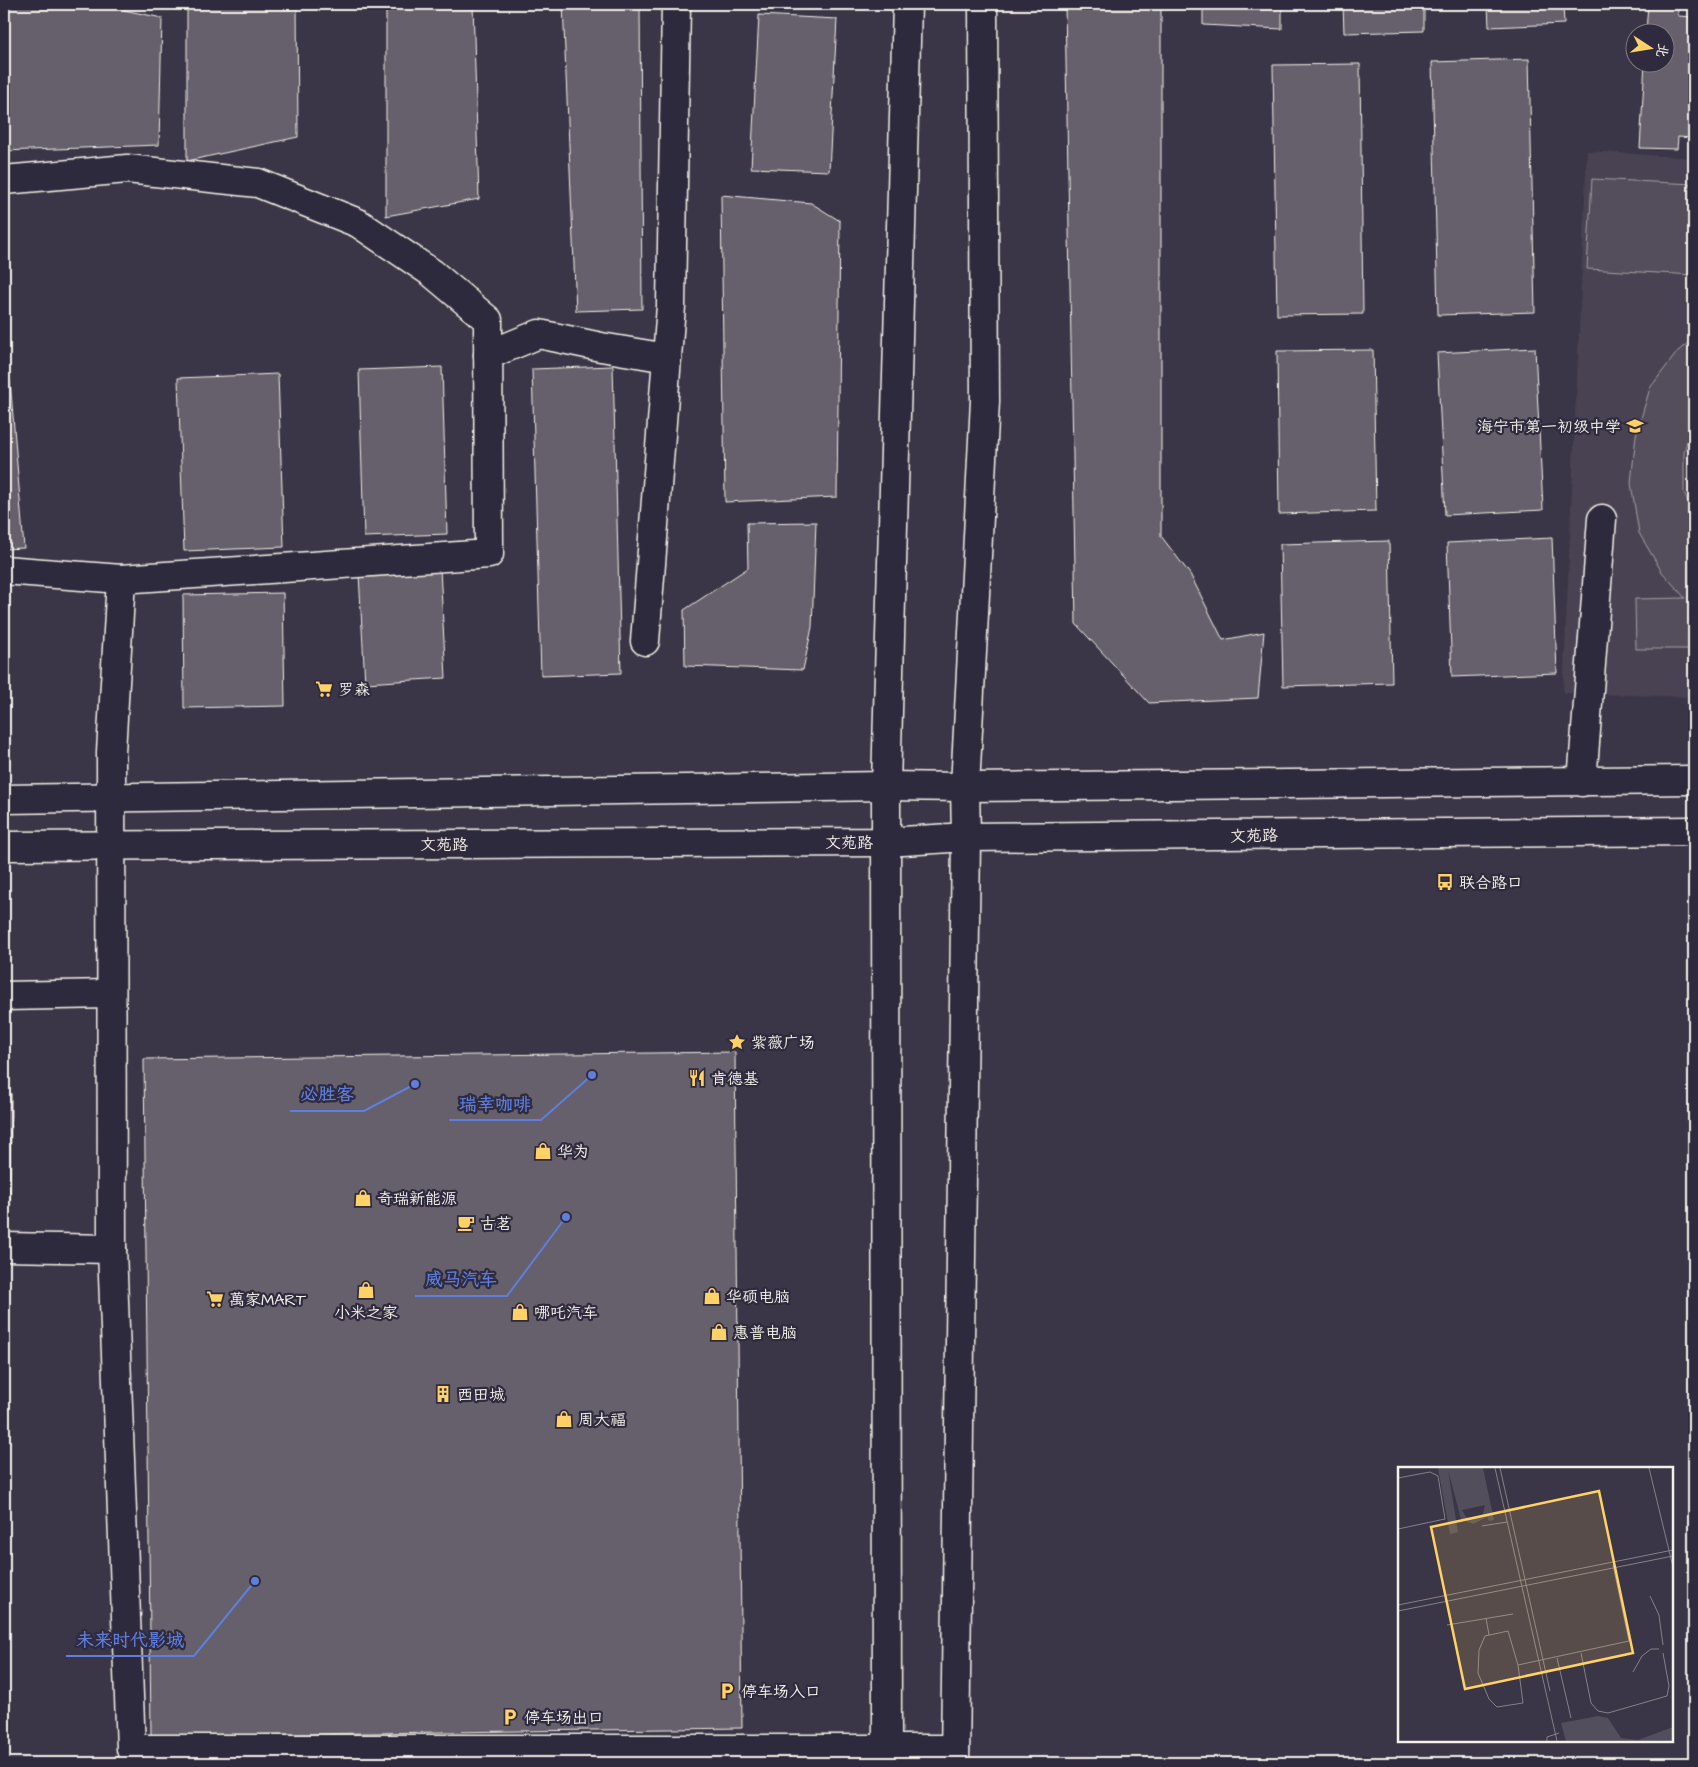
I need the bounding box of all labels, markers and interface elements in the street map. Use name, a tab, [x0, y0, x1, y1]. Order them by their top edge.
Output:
north arrow	[1626, 22, 1676, 72]
text: 北	[1651, 42, 1673, 59]
place label: 海宁市第一初级中学	[1477, 416, 1621, 438]
school or university icon: 海宁市第一初级中学	[1625, 416, 1645, 436]
supermarket icon: 罗森	[314, 679, 334, 699]
place label: 罗森	[338, 679, 370, 701]
street label: 文苑路	[1230, 825, 1278, 847]
street label: 文苑路	[825, 832, 873, 854]
street label: 文苑路	[420, 834, 468, 856]
bus stop icon: 联合路口	[1435, 872, 1455, 892]
place label: 联合路口	[1459, 872, 1523, 894]
place icon: 紫薇广场	[727, 1032, 747, 1052]
place label: 紫薇广场	[751, 1032, 815, 1054]
restaurant icon: 肯德基	[687, 1068, 707, 1088]
place label: 肯德基	[711, 1068, 759, 1090]
callout: 必胜客	[290, 1078, 364, 1111]
text: 必胜客	[300, 1082, 354, 1107]
callout: 瑞幸咖啡	[449, 1087, 541, 1120]
text: 瑞幸咖啡	[459, 1092, 531, 1117]
shop icon: 华为	[533, 1141, 553, 1161]
place label: 华为	[557, 1141, 589, 1163]
shop icon: 奇瑞新能源	[353, 1188, 373, 1208]
place label: 奇瑞新能源	[377, 1188, 457, 1210]
cafe icon: 古茗	[456, 1213, 476, 1233]
place label: 古茗	[480, 1213, 512, 1235]
callout: 威马汽车	[415, 1263, 507, 1296]
text: 威马汽车	[425, 1267, 497, 1292]
shop icon: 小米之家	[356, 1280, 376, 1300]
shop icon: 华硕电脑	[702, 1286, 722, 1306]
place label: 华硕电脑	[726, 1286, 790, 1308]
supermarket icon: 萬家MART	[205, 1289, 225, 1309]
place label: 萬家MART	[229, 1289, 306, 1311]
place label: 小米之家	[334, 1302, 398, 1324]
shop icon: 哪吒汽车	[510, 1302, 530, 1322]
place label: 哪吒汽车	[534, 1302, 598, 1324]
shop icon: 惠普电脑	[709, 1322, 729, 1342]
place label: 惠普电脑	[733, 1322, 797, 1344]
building icon: 西田城	[433, 1384, 453, 1404]
place label: 西田城	[457, 1384, 505, 1406]
shop icon: 周大福	[554, 1409, 574, 1429]
place label: 周大福	[578, 1409, 626, 1431]
inset map	[1398, 1467, 1673, 1742]
callout: 未来时代影城	[66, 1623, 194, 1656]
text: 未来时代影城	[76, 1628, 184, 1653]
parking icon: 停车场入口	[717, 1681, 737, 1701]
place label: 停车场入口	[741, 1681, 821, 1703]
parking icon: 停车场出口	[500, 1707, 520, 1727]
place label: 停车场出口	[524, 1707, 604, 1729]

